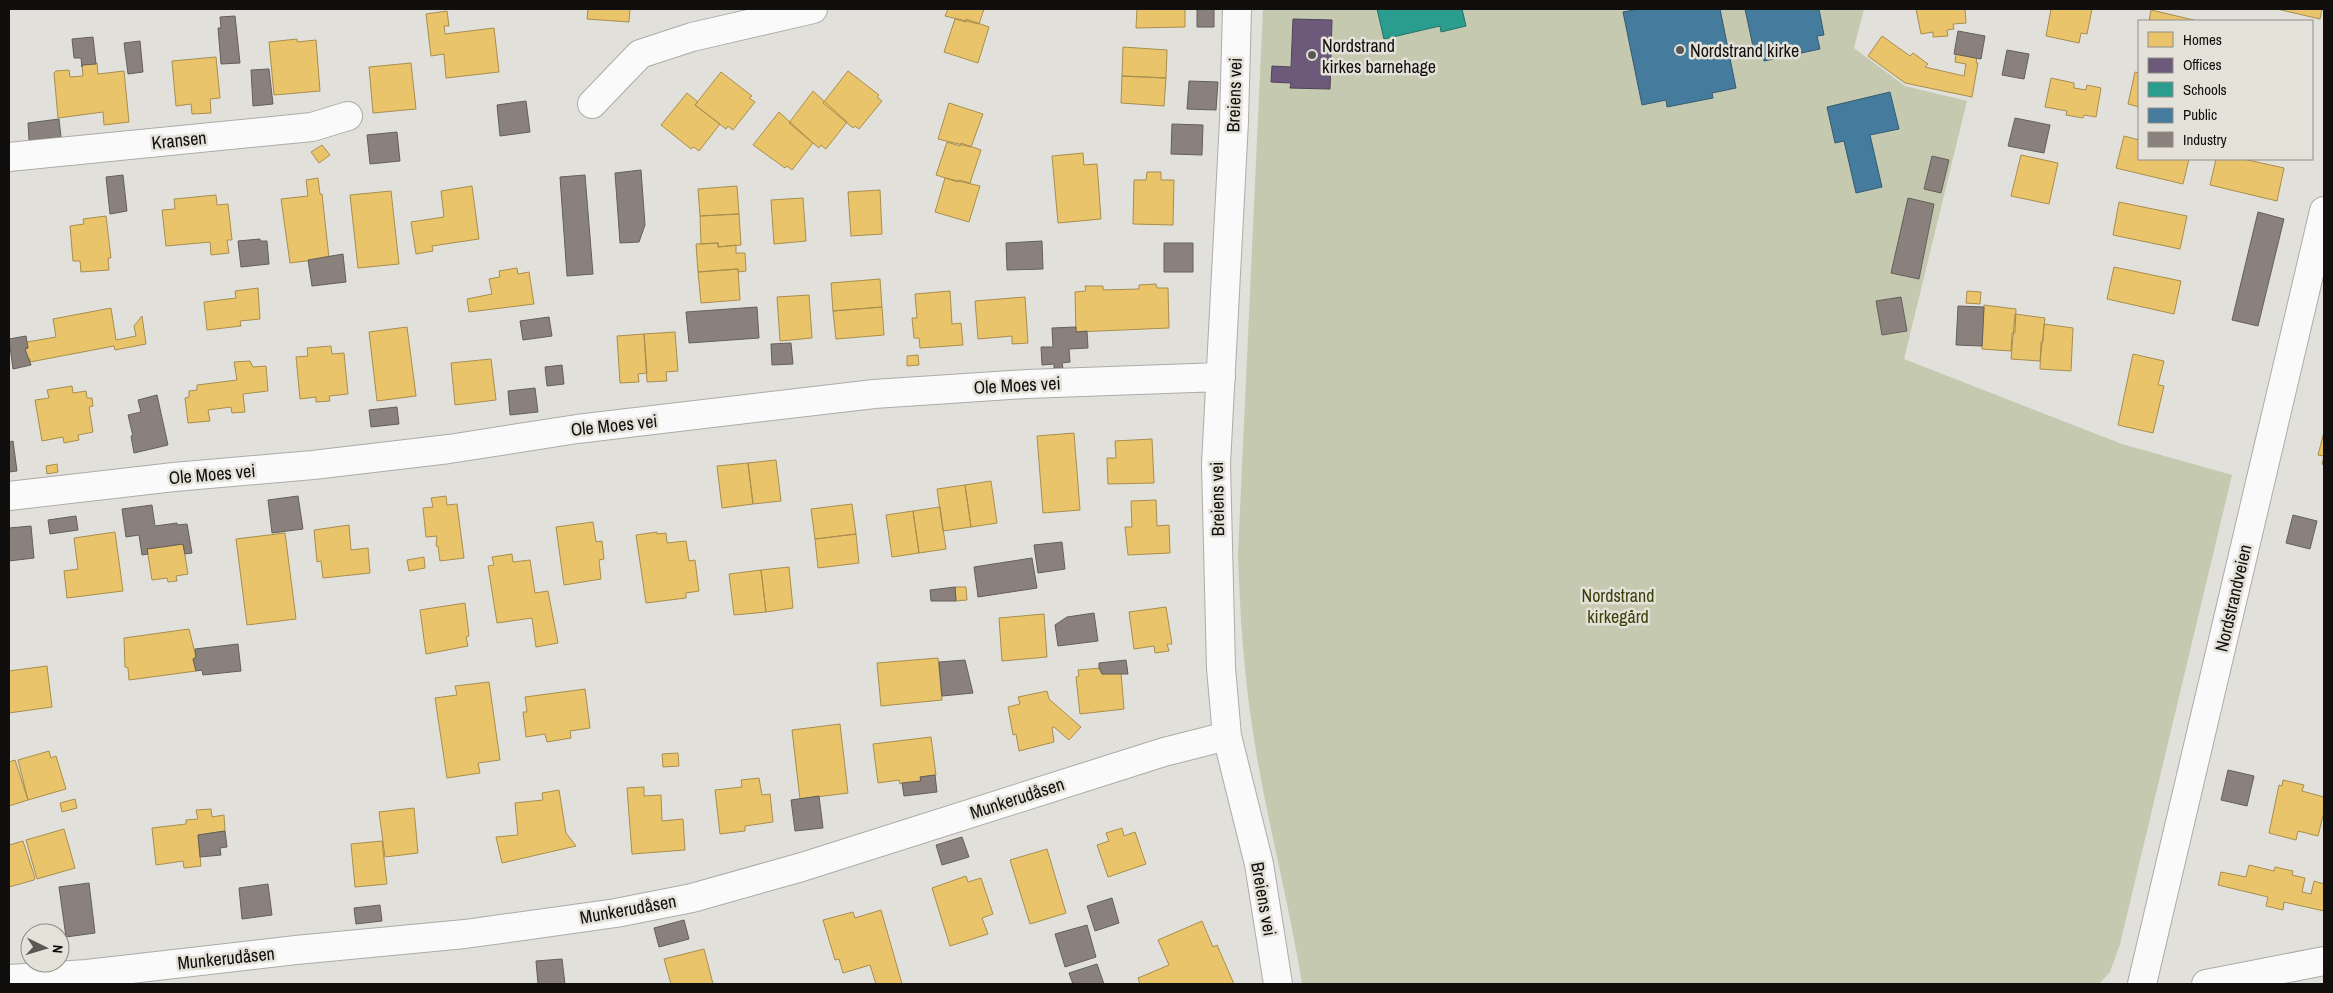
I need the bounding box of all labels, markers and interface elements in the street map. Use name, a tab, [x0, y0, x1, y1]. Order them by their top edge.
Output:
legend	[2138, 20, 2313, 160]
text: Homes	[2183, 29, 2222, 50]
place label: Nordstrand kirkes barnehage	[1322, 33, 1436, 79]
place label: Nordstrand kirke	[1690, 38, 1799, 63]
marker: Nordstrand kirke	[1674, 44, 1686, 56]
marker: Nordstrand kirkes barnehage	[1306, 49, 1318, 61]
text: Offices	[2183, 54, 2222, 75]
street label: Breiens vei	[1220, 57, 1248, 133]
text: Schools	[2183, 79, 2227, 100]
text: Public	[2183, 104, 2217, 125]
street label: Kransen	[150, 125, 208, 155]
text: Industry	[2183, 129, 2228, 150]
street label: Ole Moes vei	[973, 370, 1061, 400]
street label: Ole Moes vei	[569, 408, 659, 442]
street label: Ole Moes vei	[168, 458, 256, 490]
street label: Breiens vei	[1204, 461, 1230, 537]
street label: Nordstrandveien	[2209, 542, 2257, 654]
park label: Nordstrand kirkegård	[1581, 583, 1655, 629]
street label: Munkerudåsen	[967, 771, 1067, 825]
street label: Breiens vei	[1245, 860, 1283, 938]
street label: Munkerudåsen	[578, 888, 678, 930]
north arrow	[20, 923, 70, 973]
street label: Munkerudåsen	[176, 940, 276, 976]
text: N	[49, 944, 67, 954]

